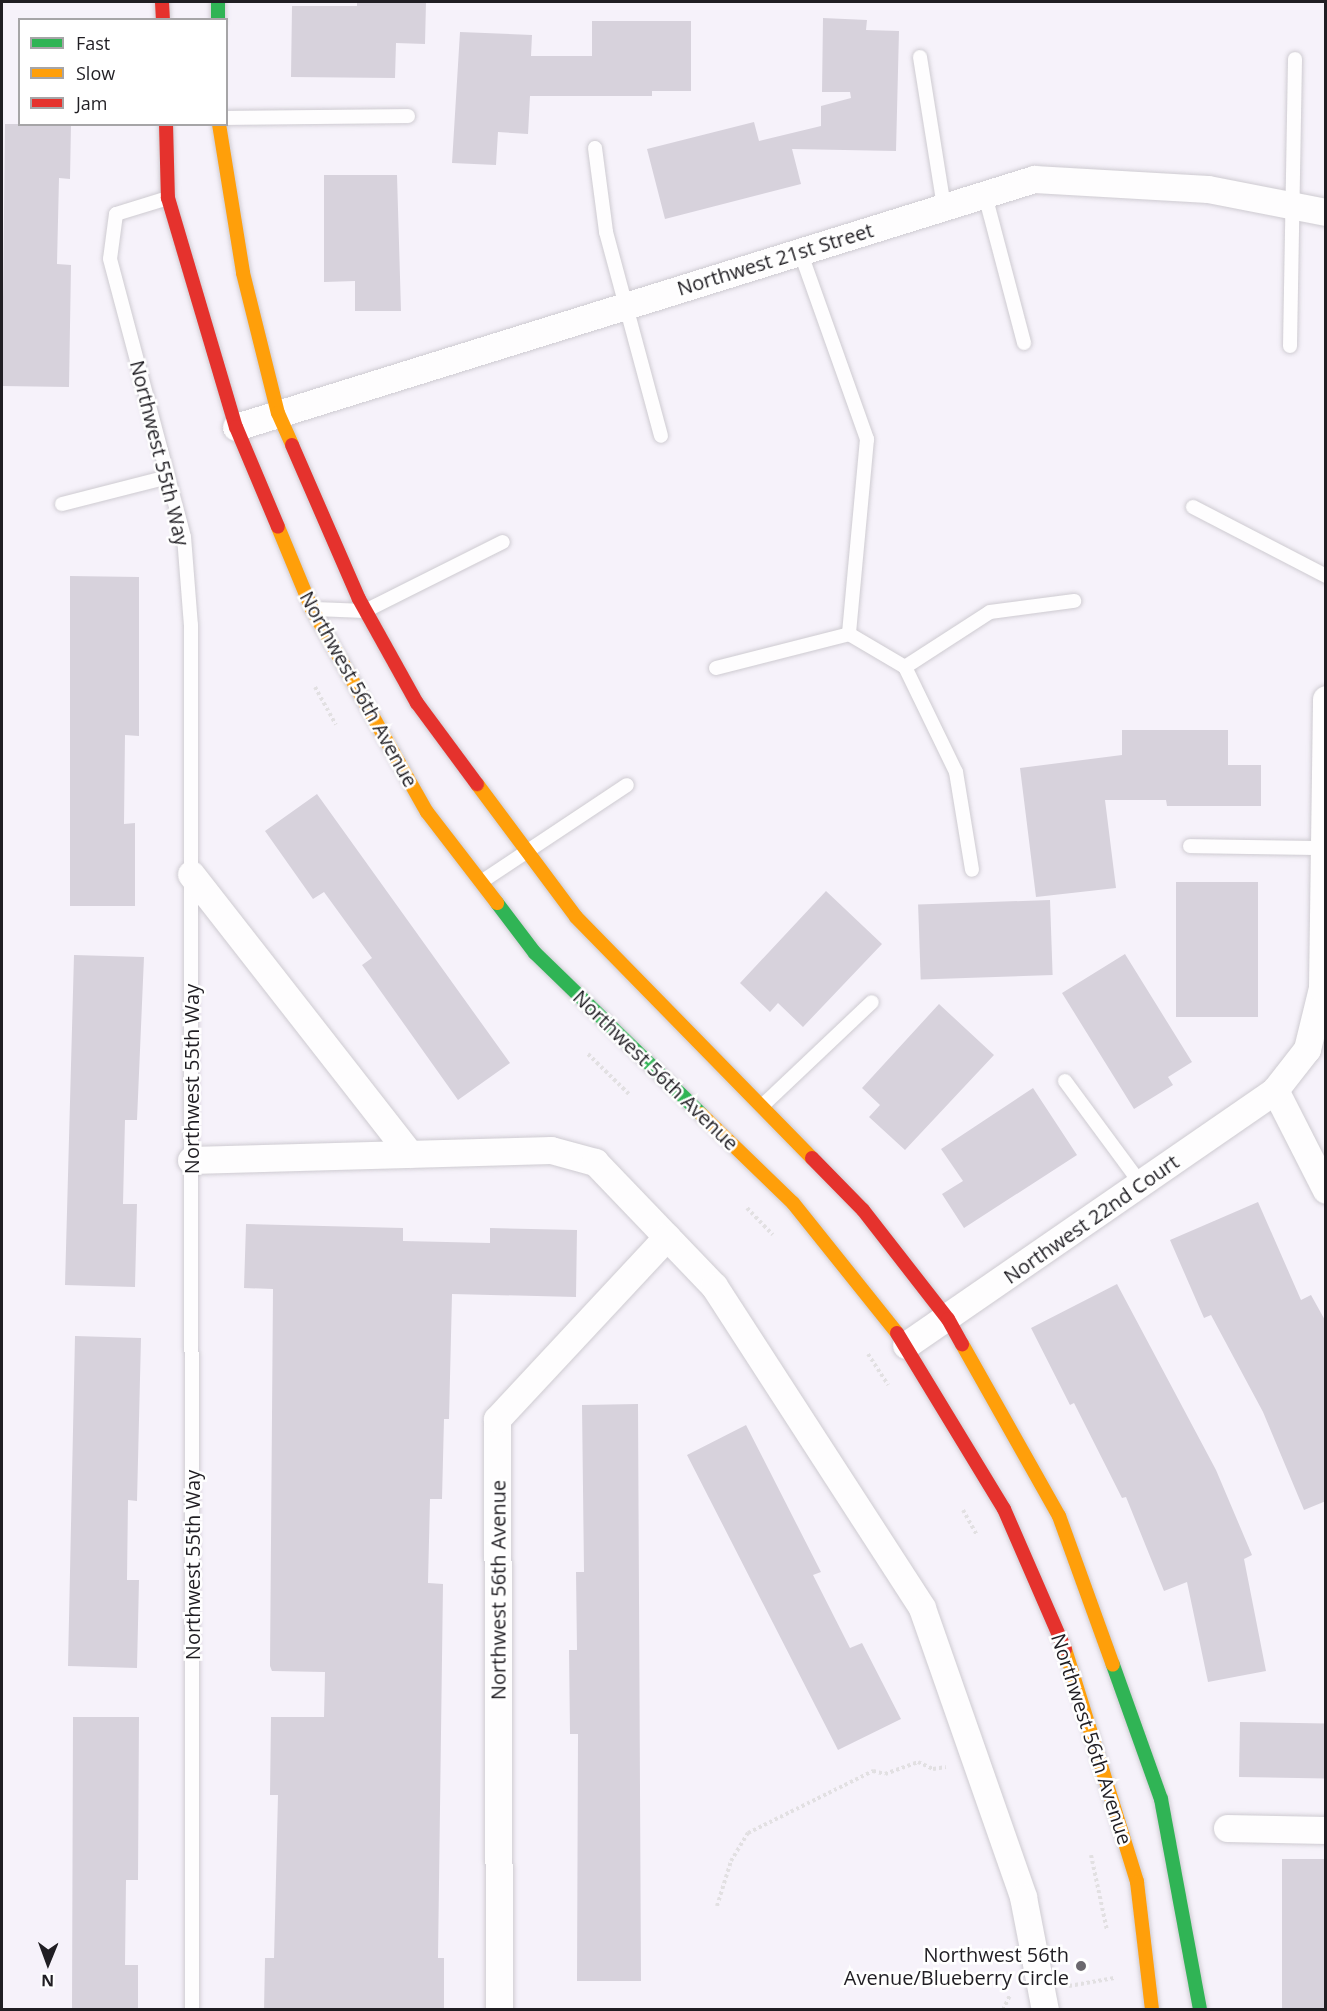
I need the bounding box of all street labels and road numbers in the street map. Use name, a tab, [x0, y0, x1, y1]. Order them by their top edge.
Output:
street label: Northwest 21st Street	[674, 218, 876, 300]
street label: Northwest 55th Way	[125, 358, 195, 548]
street label: Northwest 56th Avenue	[295, 587, 423, 791]
street label: Northwest 55th Way	[179, 984, 203, 1174]
street label: Northwest 56th Avenue	[568, 985, 744, 1155]
street label: Northwest 22nd Court	[999, 1150, 1183, 1288]
street label: Northwest 55th Way	[180, 1470, 204, 1660]
street label: Northwest 56th Avenue	[486, 1480, 510, 1700]
street label: Northwest 56th Avenue	[1047, 1631, 1137, 1847]

